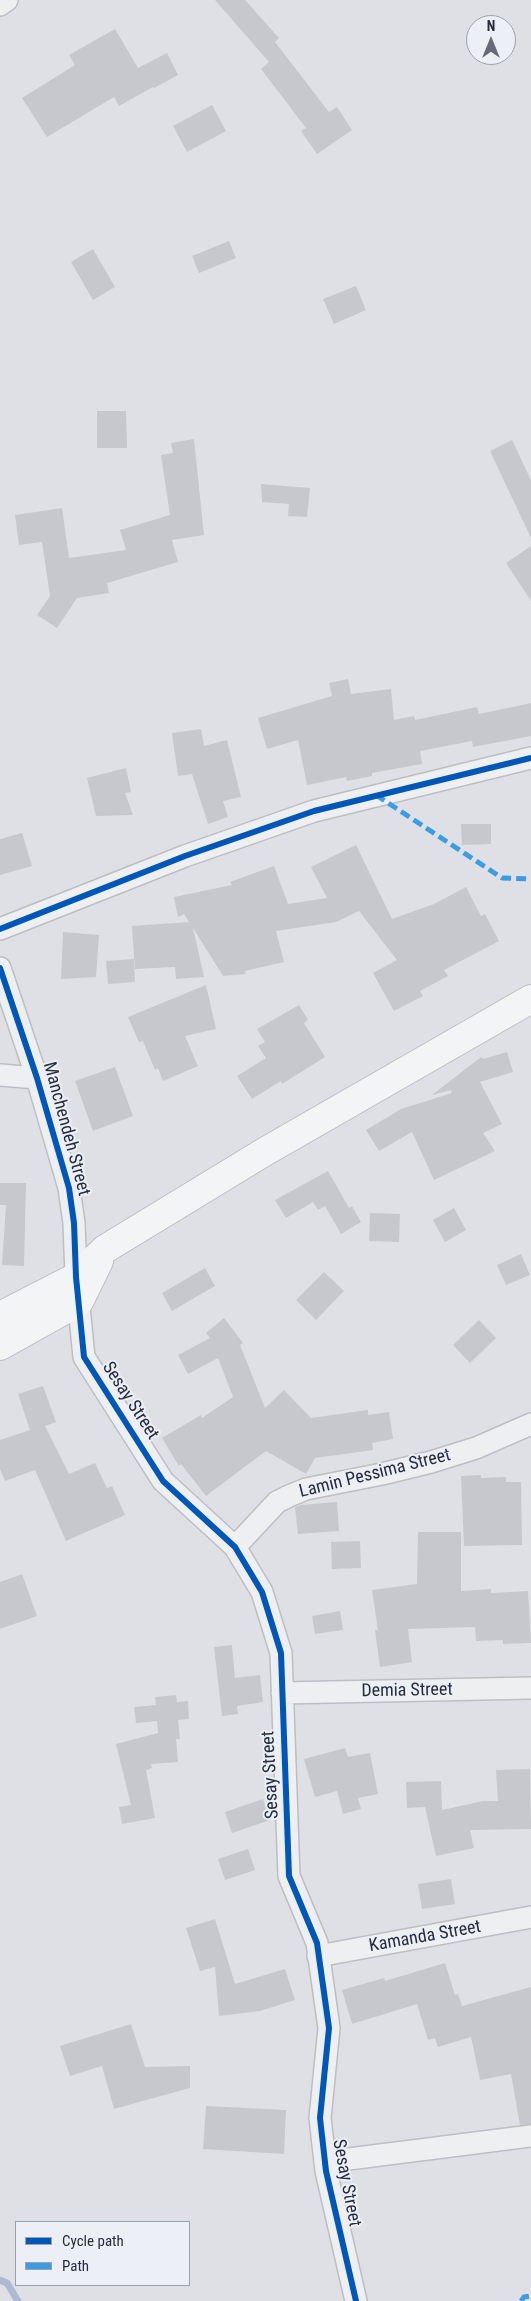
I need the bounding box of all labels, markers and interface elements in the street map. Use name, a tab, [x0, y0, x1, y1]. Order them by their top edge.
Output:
north arrow	[466, 15, 516, 65]
text: N	[487, 18, 495, 34]
street label: Manchendeh Street	[38, 1060, 94, 1198]
street label: Sesay Street	[97, 1358, 163, 1444]
street label: Lamin Pessima Street	[297, 1445, 453, 1503]
street label: Demia Street	[361, 1679, 453, 1703]
street label: Sesay Street	[258, 1730, 284, 1820]
street label: Kamanda Street	[367, 1917, 483, 1957]
street label: Sesay Street	[327, 2138, 365, 2228]
legend	[15, 2221, 190, 2286]
text: Cycle path	[62, 2232, 124, 2250]
text: Path	[62, 2257, 89, 2275]

